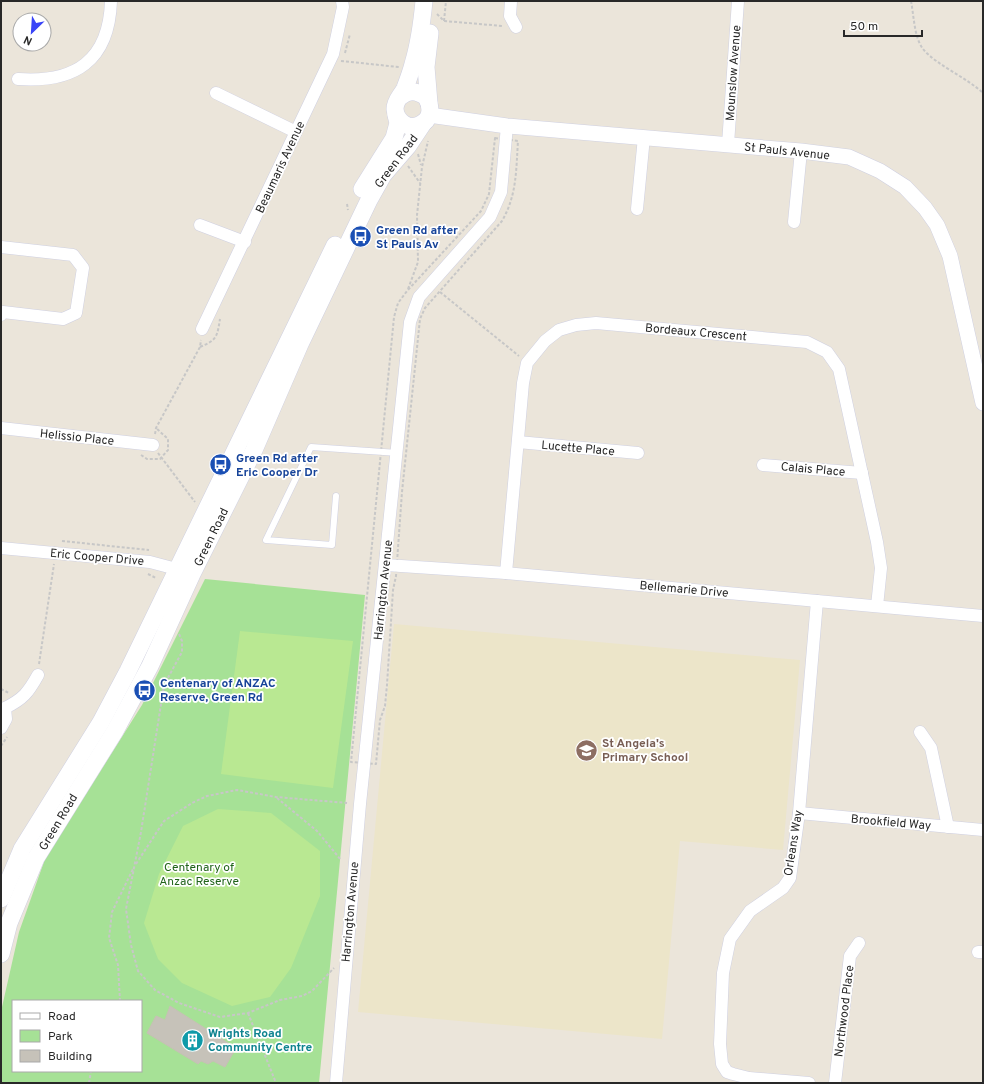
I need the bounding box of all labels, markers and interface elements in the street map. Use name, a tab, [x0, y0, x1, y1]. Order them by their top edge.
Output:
north arrow	[12, 12, 52, 52]
scale bar	[844, 12, 922, 38]
text: 50 m	[850, 19, 878, 35]
street label: Mounslow Avenue	[723, 24, 745, 122]
text: N	[22, 32, 35, 48]
street label: Beaumaris Avenue	[253, 119, 309, 216]
street label: Green Road	[371, 132, 422, 192]
street label: St Pauls Avenue	[743, 140, 831, 164]
place label: Green Rd after St Pauls Av	[376, 223, 458, 253]
bus stop icon: Green Rd after St Pauls Av	[347, 224, 373, 250]
street label: Bordeaux Crescent	[644, 321, 747, 345]
street label: Helissio Place	[39, 426, 115, 450]
street label: Lucette Place	[541, 438, 615, 460]
place label: Green Rd after Eric Cooper Dr	[236, 451, 318, 481]
bus stop icon: Green Rd after Eric Cooper Dr	[208, 452, 234, 478]
street label: Calais Place	[780, 459, 846, 481]
street label: Green Road	[191, 506, 233, 569]
street label: Harrington Avenue	[371, 539, 397, 641]
street label: Eric Cooper Drive	[49, 546, 145, 570]
street label: Bellemarie Drive	[639, 578, 729, 602]
place label: Centenary of ANZAC Reserve, Green Rd	[160, 676, 276, 706]
bus stop icon: Centenary of ANZAC Reserve, Green Rd	[132, 677, 158, 703]
place label: St Angela's Primary School	[602, 736, 688, 766]
school or university icon: St Angela's Primary School	[574, 737, 600, 763]
street label: Green Road	[36, 791, 82, 854]
street label: Orleans Way	[781, 809, 807, 877]
street label: Brookfield Way	[850, 812, 932, 834]
park label: Centenary of Anzac Reserve	[159, 860, 239, 890]
street label: Harrington Avenue	[339, 861, 363, 963]
street label: Northwood Place	[831, 964, 859, 1058]
legend	[12, 1000, 142, 1072]
text: Road	[48, 1009, 76, 1025]
place label: Wrights Road Community Centre	[208, 1026, 313, 1056]
building icon: Wrights Road Community Centre	[179, 1027, 205, 1053]
text: Park	[48, 1029, 73, 1045]
text: Building	[48, 1049, 92, 1065]

